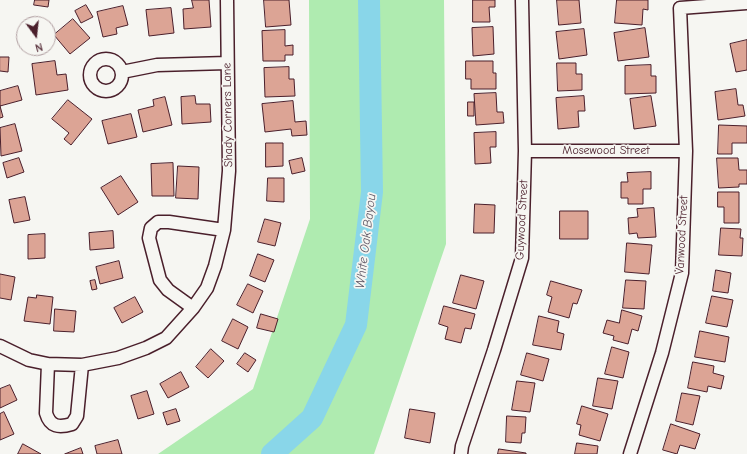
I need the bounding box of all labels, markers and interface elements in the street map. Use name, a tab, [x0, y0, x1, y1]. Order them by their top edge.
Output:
north arrow	[16, 16, 56, 56]
text: N	[34, 40, 44, 54]
street label: Shady Corners Lane	[220, 63, 236, 167]
street label: Mosewood Street	[562, 144, 650, 158]
street label: Guywood Street	[513, 180, 531, 260]
water label: White Oak Bayou	[352, 193, 380, 289]
street label: Vanwood Street	[673, 195, 691, 275]

